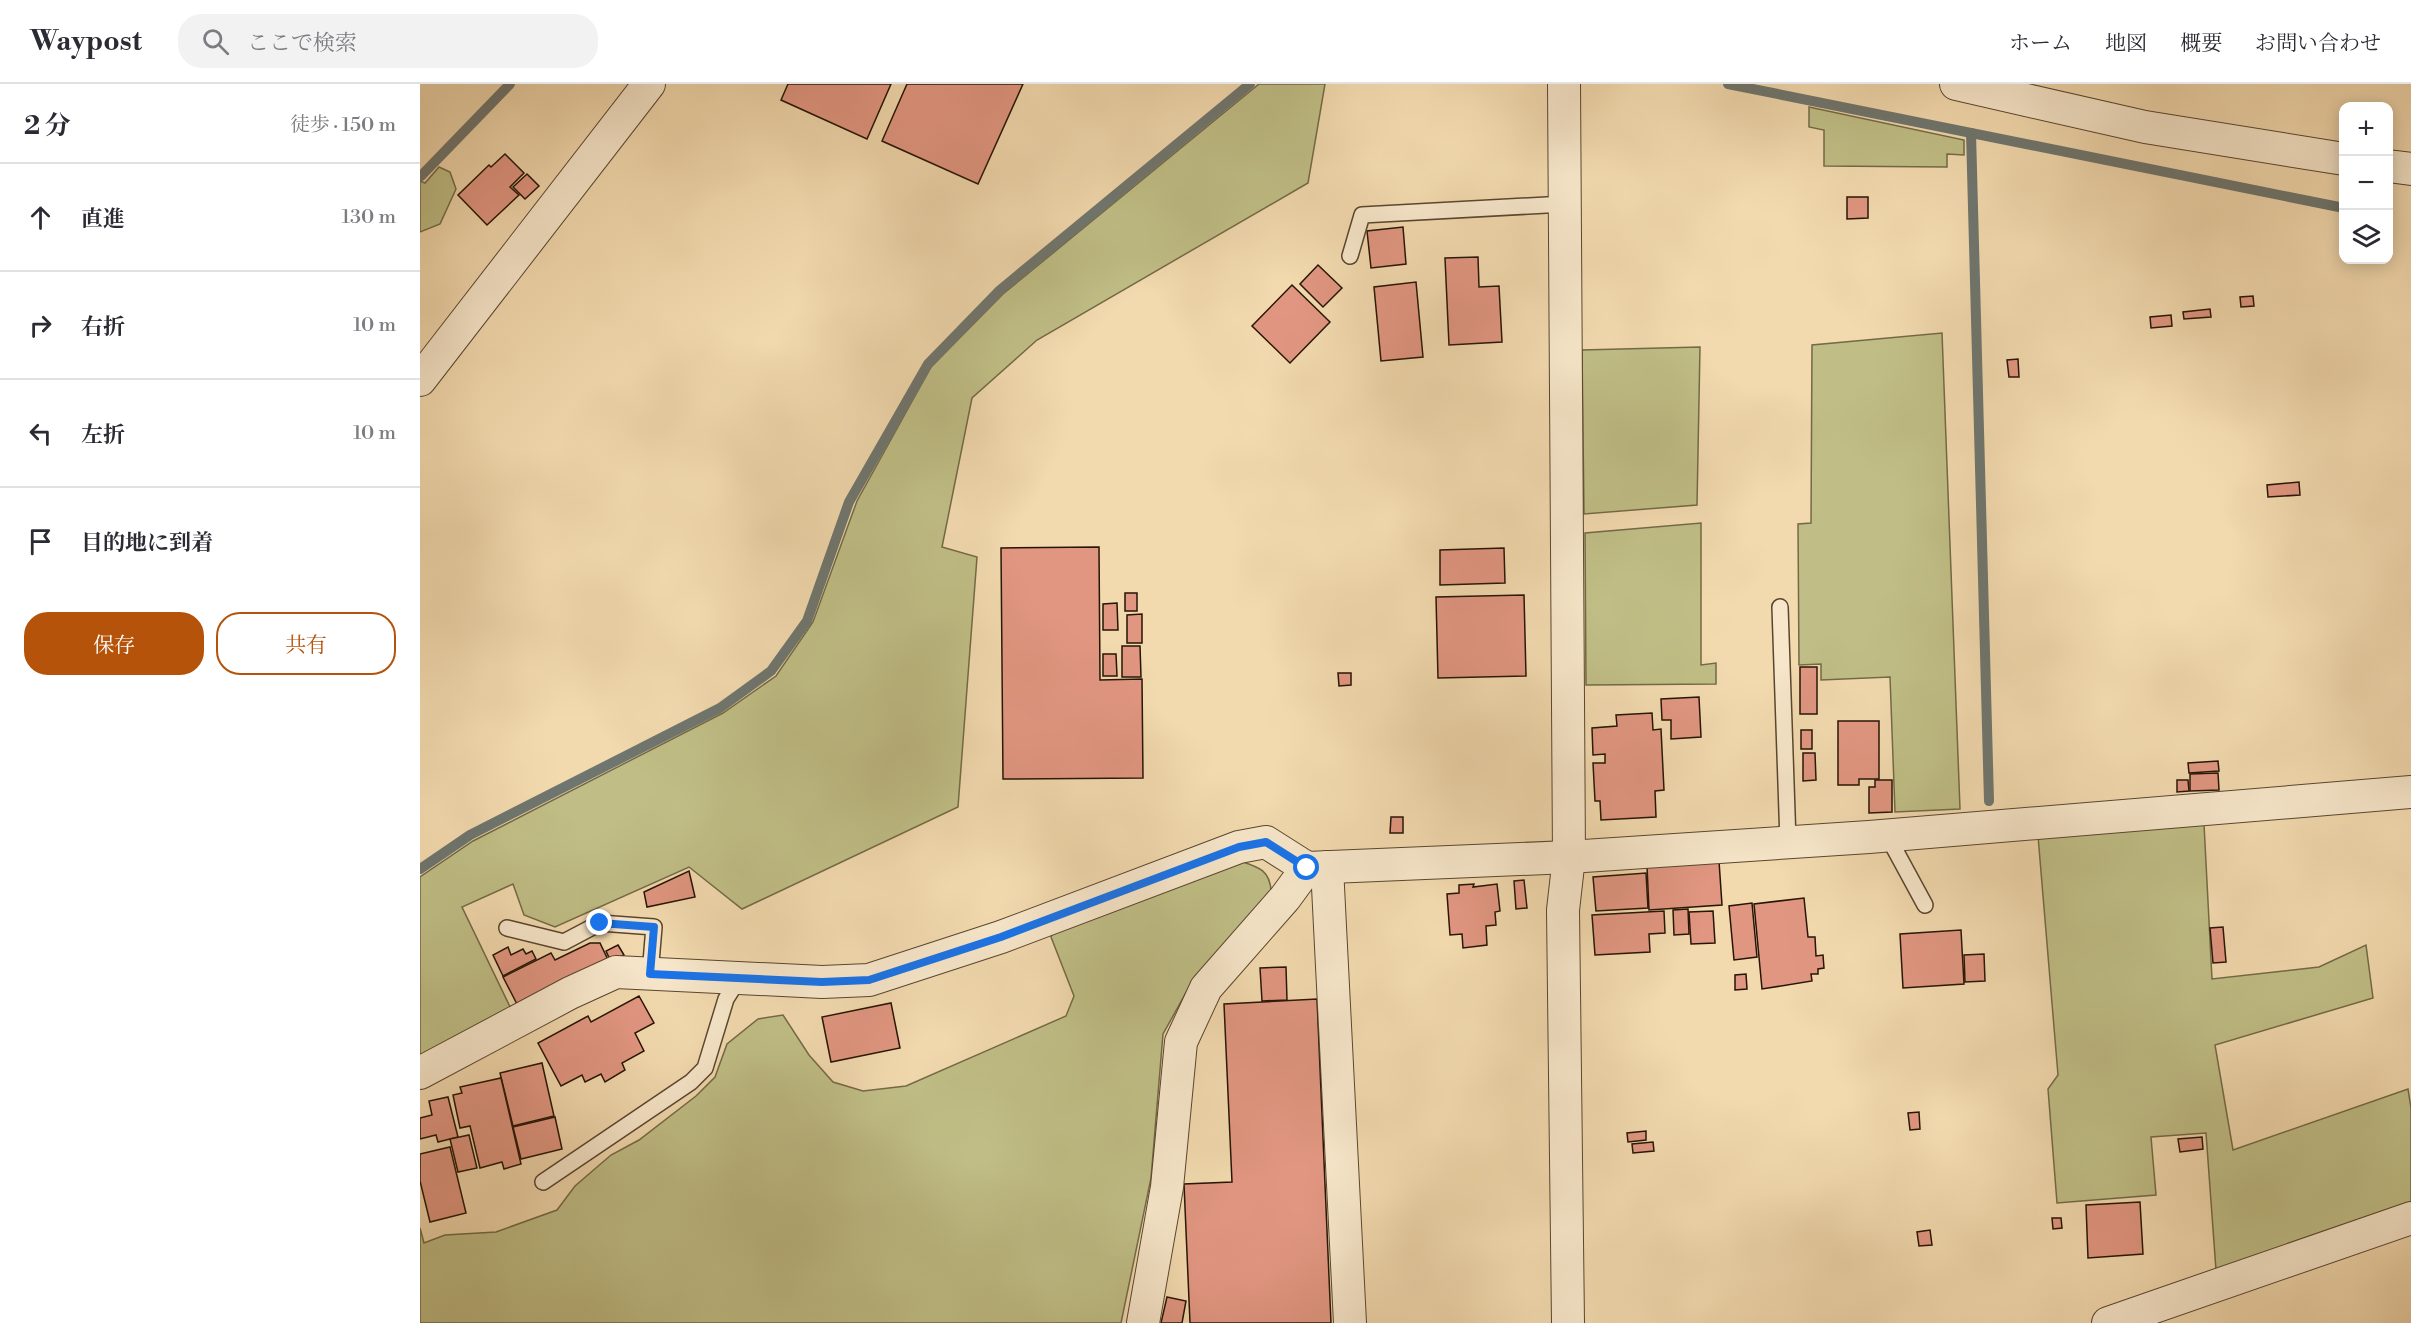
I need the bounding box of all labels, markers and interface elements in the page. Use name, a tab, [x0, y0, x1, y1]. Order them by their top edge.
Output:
search box	[178, 14, 598, 68]
text: Waypost	[30, 24, 142, 59]
icon: search	[199, 25, 232, 58]
text: ここで検索	[247, 30, 357, 57]
text: ホーム	[2009, 31, 2072, 57]
text: 地図	[2105, 31, 2147, 57]
text: 概要	[2180, 31, 2222, 57]
text: お問い合わせ	[2255, 31, 2381, 57]
map controls	[2339, 102, 2393, 264]
button: +	[2339, 102, 2393, 156]
text: 2 分	[24, 110, 70, 142]
text: 徒歩 · 150 m	[290, 113, 396, 138]
button: −	[2339, 156, 2393, 210]
icon: ahead	[24, 201, 57, 234]
text: 130 m	[341, 205, 396, 230]
text: 直進	[81, 206, 125, 233]
button: layers	[2339, 210, 2393, 264]
icon: right	[24, 309, 57, 342]
text: 10 m	[353, 313, 396, 338]
text: 右折	[81, 314, 125, 341]
icon: left	[24, 417, 57, 450]
text: 10 m	[353, 421, 396, 446]
text: 左折	[81, 422, 125, 449]
icon: arrive	[24, 525, 57, 558]
text: 目的地に到着	[81, 530, 213, 557]
button: 保存	[24, 612, 204, 675]
button: 共有	[216, 612, 396, 675]
route start	[1293, 854, 1319, 880]
route end	[586, 909, 612, 935]

